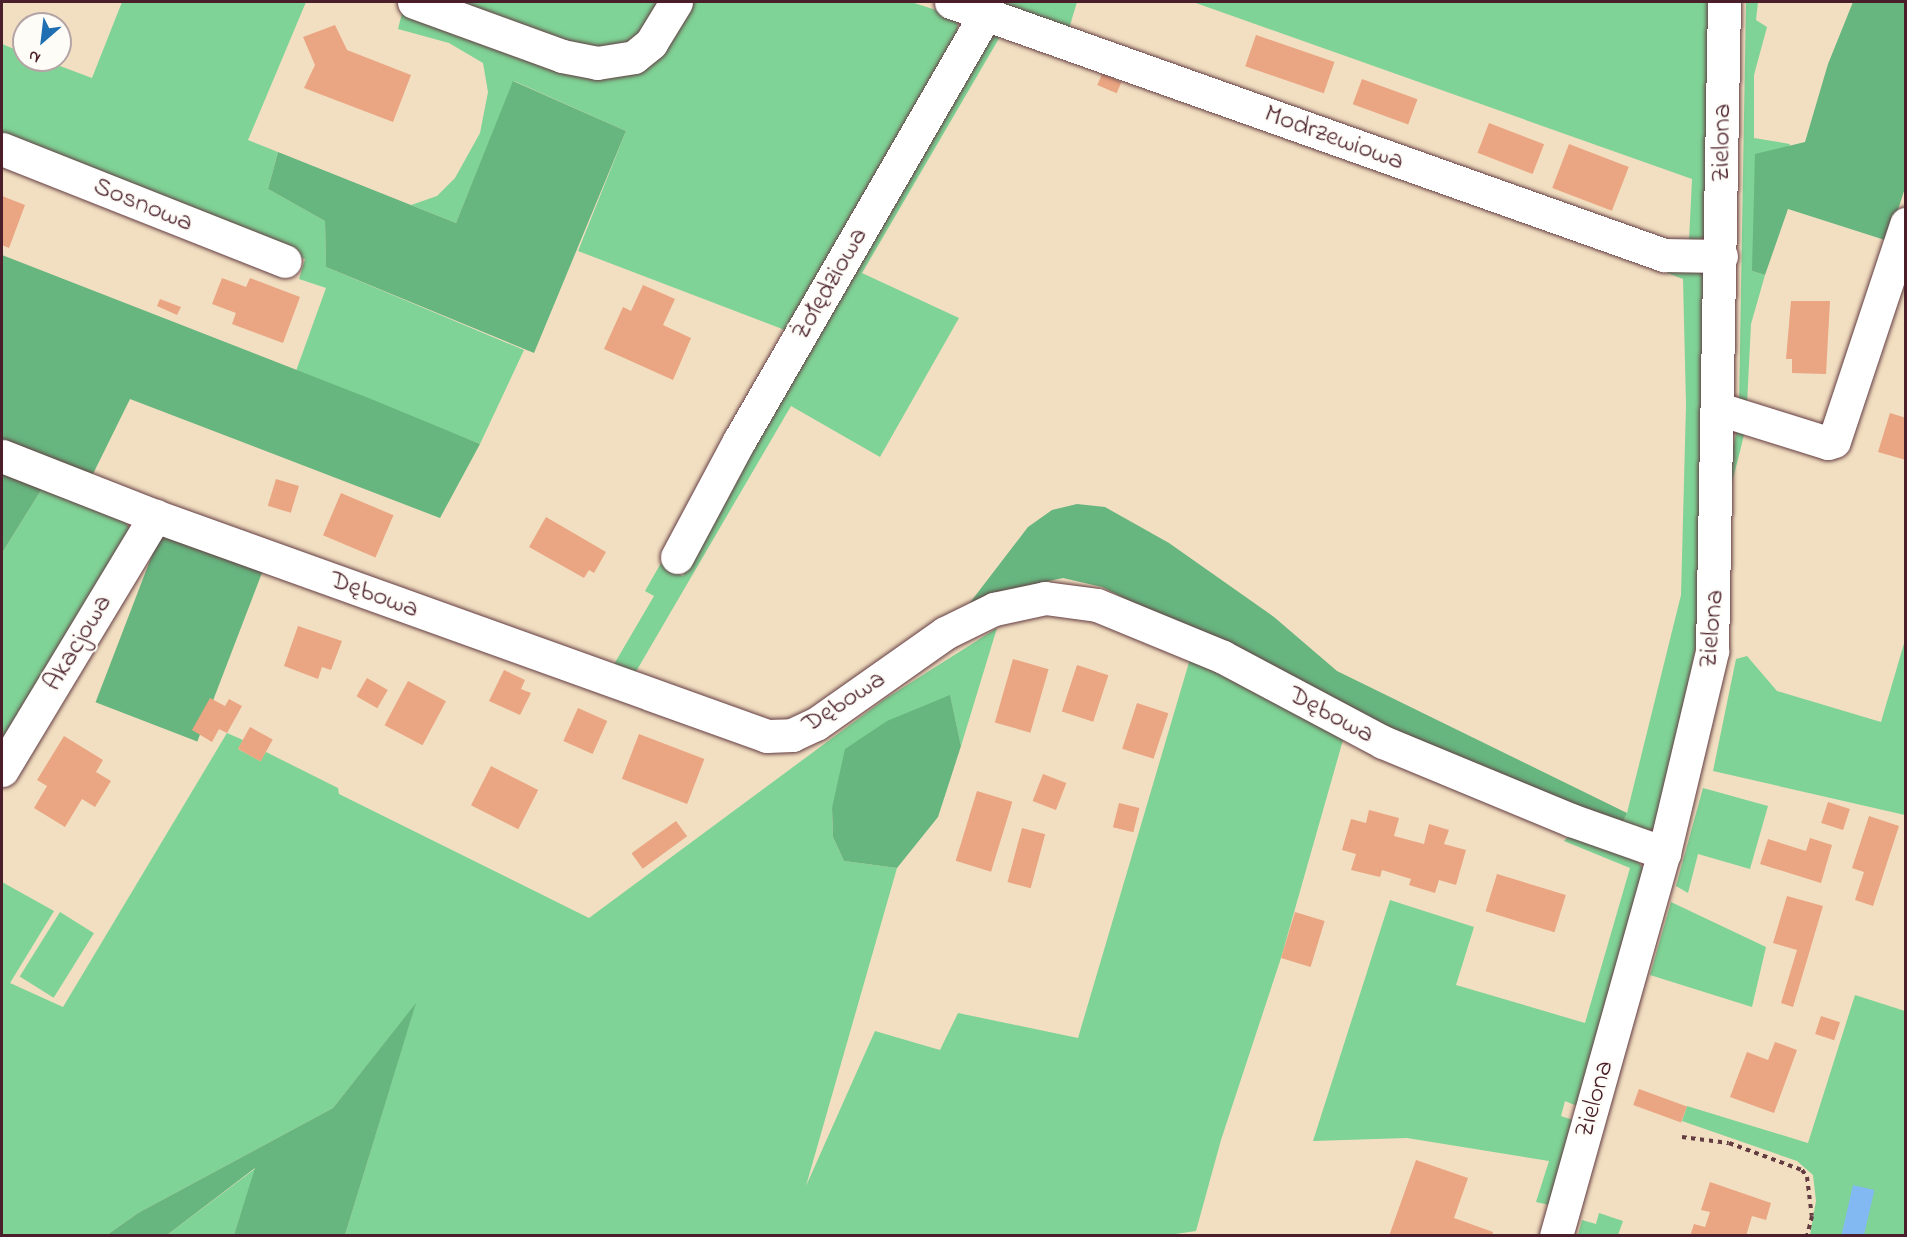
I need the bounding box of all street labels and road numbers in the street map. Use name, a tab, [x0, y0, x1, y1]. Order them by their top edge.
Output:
street label: Modrzewiowa	[1260, 98, 1408, 178]
street label: Zielona	[1705, 103, 1739, 183]
street label: Sosnowa	[88, 170, 198, 240]
street label: Żołędziowa	[785, 222, 875, 346]
street label: Dębowa	[325, 564, 423, 626]
street label: Zielona	[1692, 588, 1732, 670]
street label: Akacjowa	[37, 589, 119, 697]
street label: Dębowa	[796, 663, 892, 741]
street label: Dębowa	[1283, 679, 1379, 751]
street label: Zielona	[1569, 1057, 1621, 1141]

